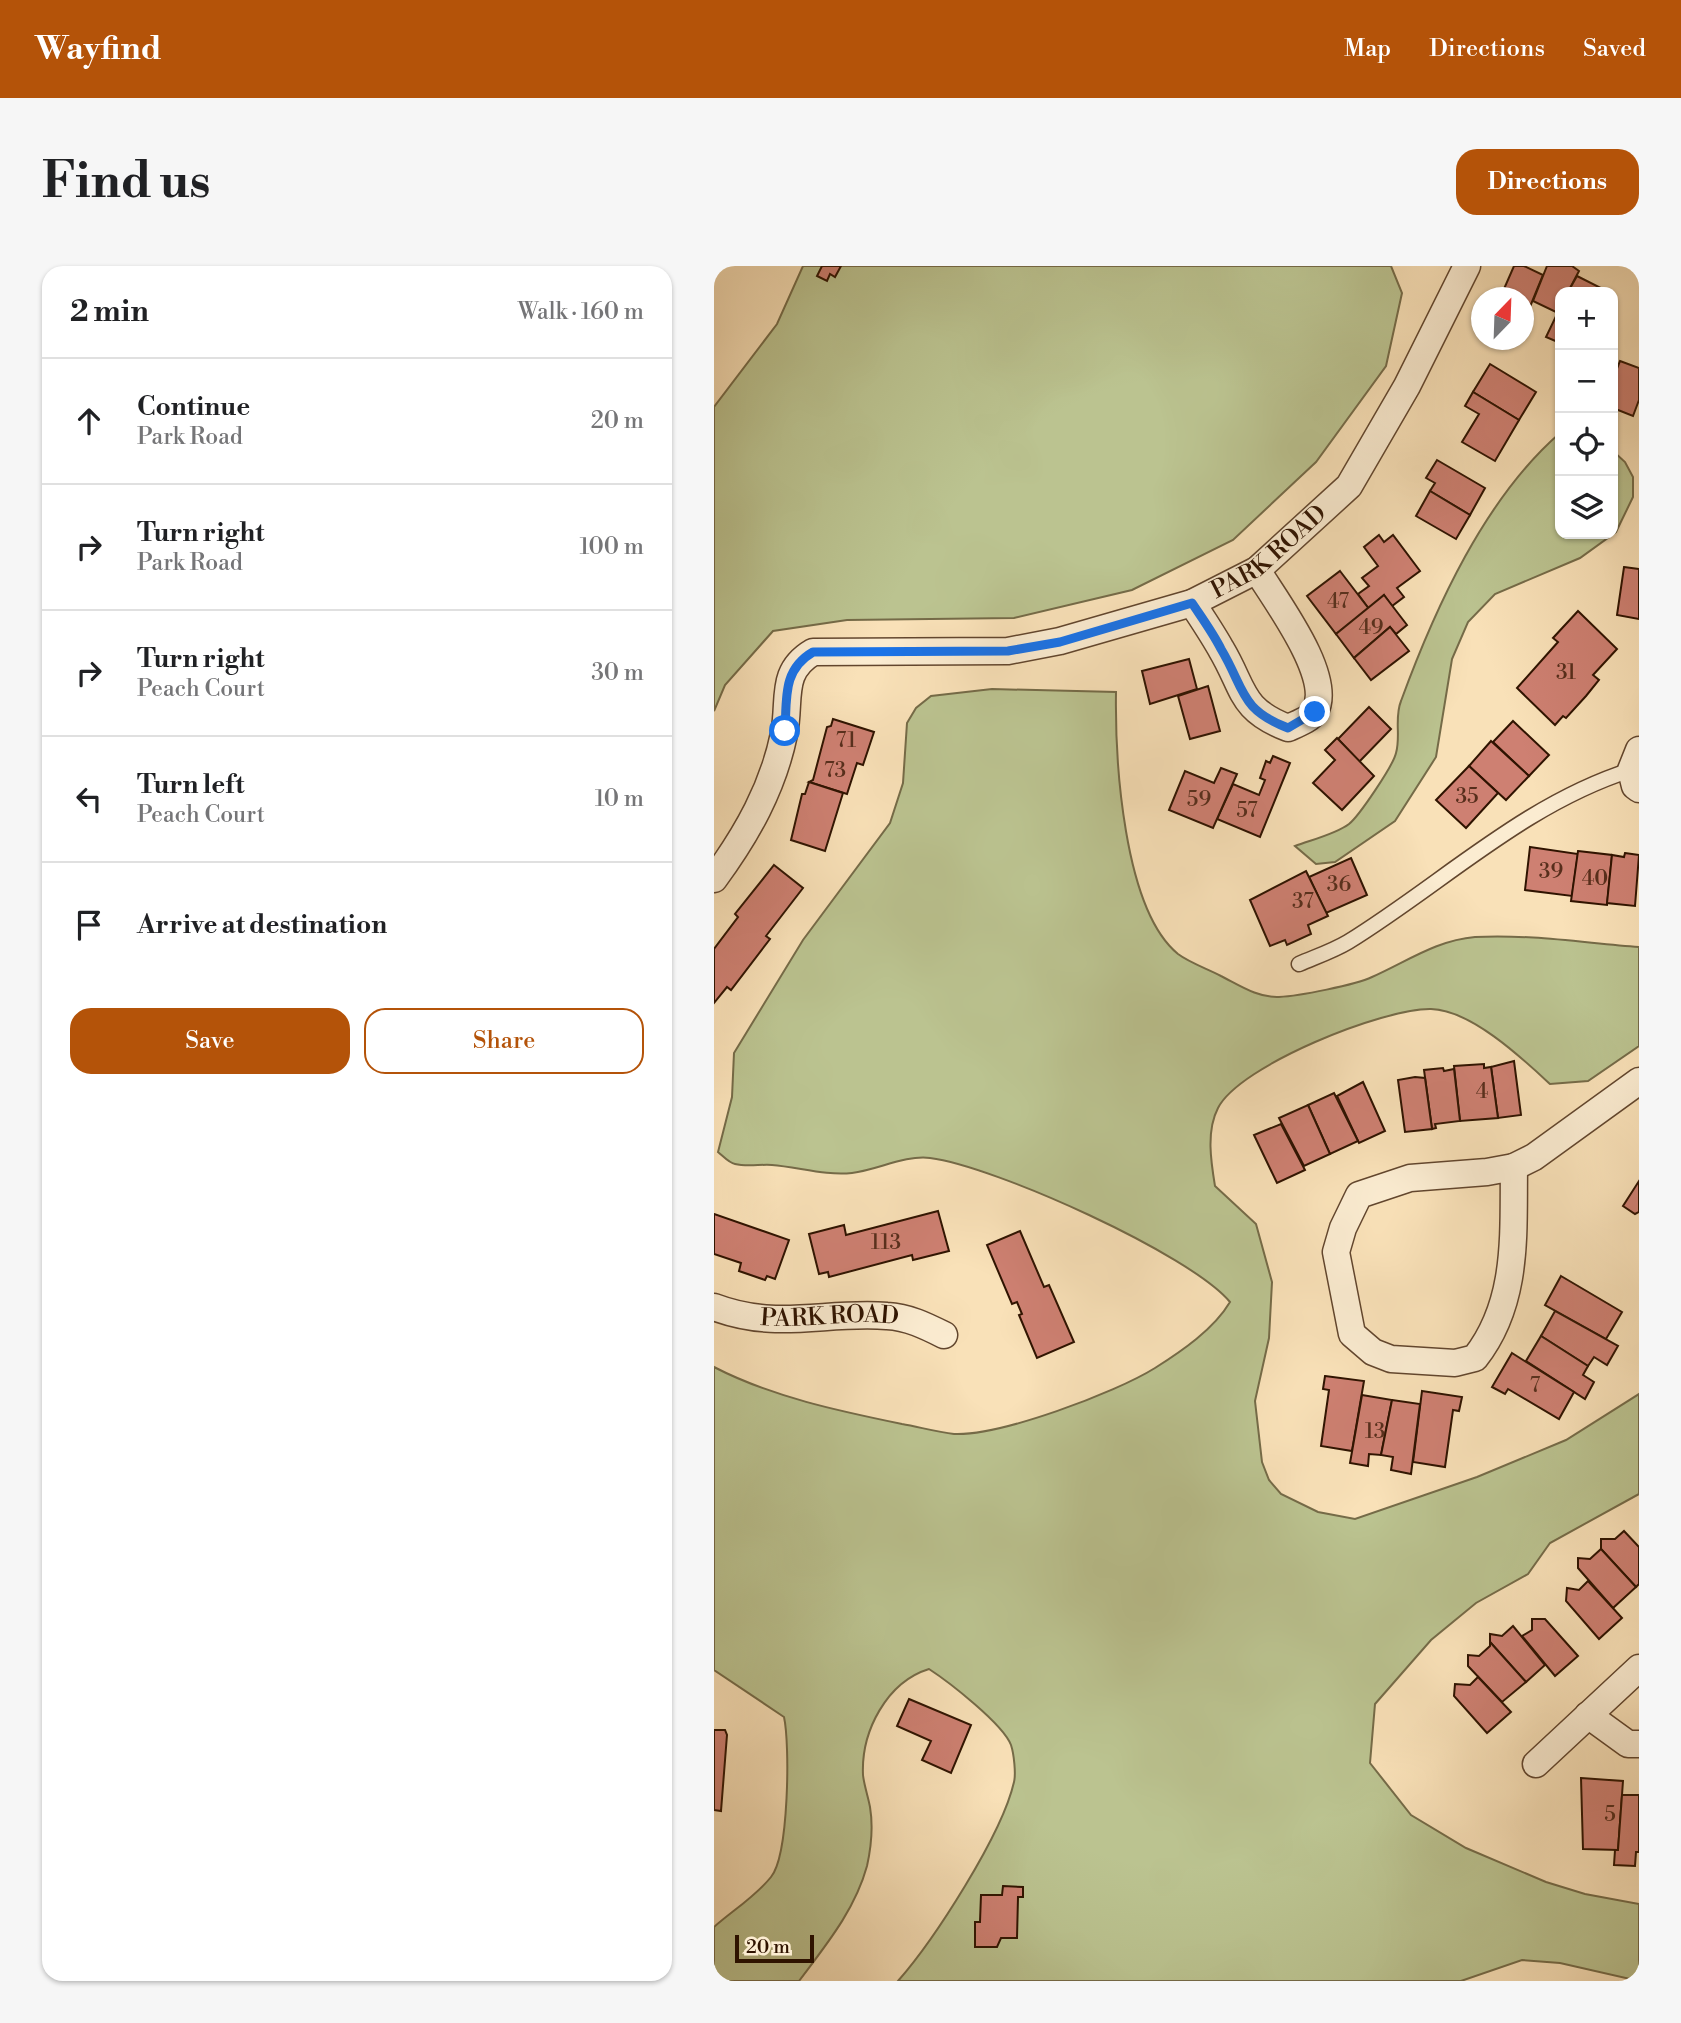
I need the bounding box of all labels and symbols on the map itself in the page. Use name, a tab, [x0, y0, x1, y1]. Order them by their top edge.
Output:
north arrow	[1471, 287, 1534, 350]
street label: PARK ROAD	[1206, 499, 1333, 606]
house number: 47	[1327, 589, 1350, 615]
house number: 49	[1358, 615, 1384, 641]
house number: 31	[1556, 660, 1576, 686]
route end	[1299, 696, 1330, 727]
route start	[769, 715, 800, 746]
house number: 71	[836, 728, 856, 754]
house number: 73	[824, 758, 846, 784]
house number: 35	[1455, 784, 1479, 810]
house number: 59	[1187, 787, 1211, 813]
house number: 57	[1236, 798, 1258, 824]
house number: 39	[1539, 859, 1563, 885]
house number: 40	[1582, 866, 1608, 892]
house number: 36	[1327, 872, 1351, 898]
house number: 37	[1292, 889, 1314, 915]
house number: 4	[1476, 1079, 1488, 1105]
house number: 113	[871, 1230, 901, 1256]
street label: PARK ROAD	[759, 1300, 900, 1334]
house number: 7	[1530, 1373, 1541, 1399]
house number: 13	[1365, 1419, 1385, 1445]
house number: 5	[1604, 1802, 1616, 1828]
scale bar	[735, 1932, 814, 1964]

